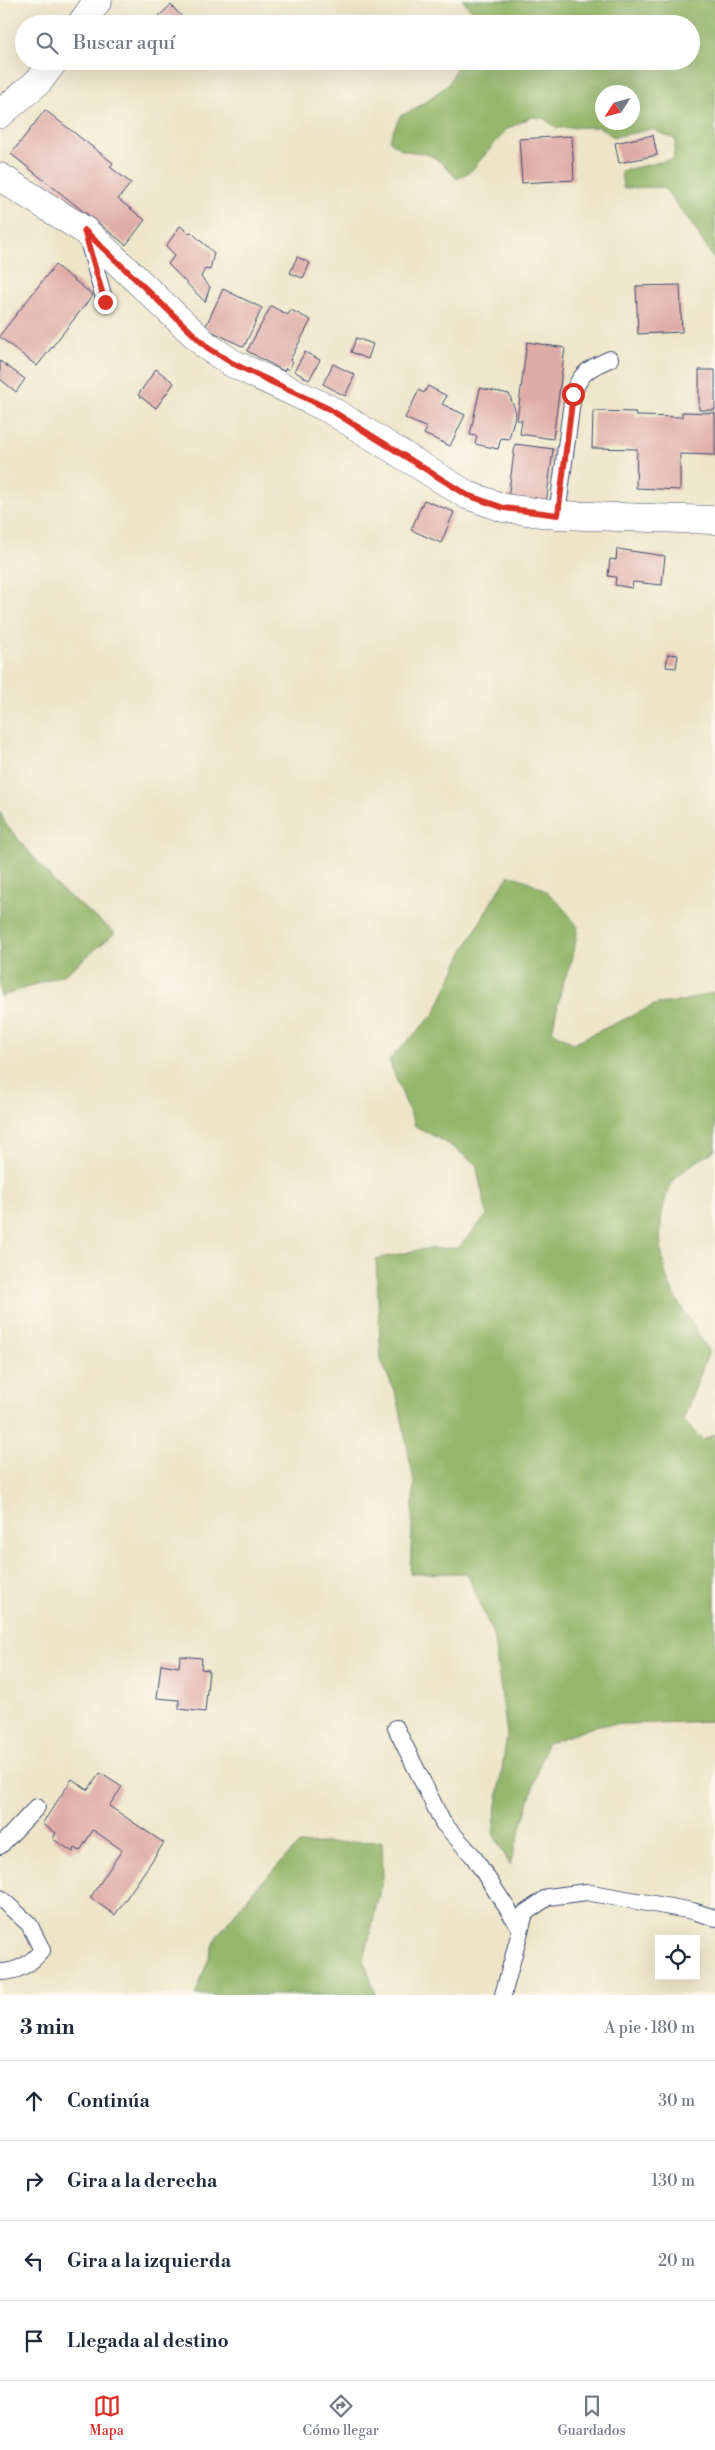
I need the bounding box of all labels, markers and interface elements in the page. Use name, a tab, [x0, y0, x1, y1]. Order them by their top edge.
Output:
search box	[15, 15, 700, 70]
icon: search	[33, 29, 61, 57]
text: Buscar aquí	[73, 31, 175, 55]
north arrow	[595, 85, 640, 130]
route end	[94, 291, 117, 314]
route start	[562, 383, 585, 406]
map controls	[655, 1935, 700, 1980]
button: locate	[655, 1935, 700, 1980]
text: 3 min	[20, 2015, 75, 2041]
text: A pie · 180 m	[605, 2018, 695, 2038]
icon: ahead	[20, 2087, 48, 2115]
text: Continúa	[67, 2089, 150, 2113]
text: 30 m	[658, 2091, 695, 2111]
icon: right	[20, 2167, 48, 2195]
text: Gira a la derecha	[67, 2169, 217, 2193]
text: 130 m	[651, 2171, 695, 2191]
icon: left	[20, 2247, 48, 2275]
text: Gira a la izquierda	[67, 2249, 231, 2273]
text: 20 m	[658, 2251, 695, 2271]
icon: arrive	[20, 2327, 48, 2355]
text: Llegada al destino	[67, 2329, 229, 2353]
tab: Mapa	[89, 2392, 124, 2440]
tab: Cómo llegar	[303, 2392, 379, 2440]
tab: Guardados	[557, 2392, 626, 2440]

